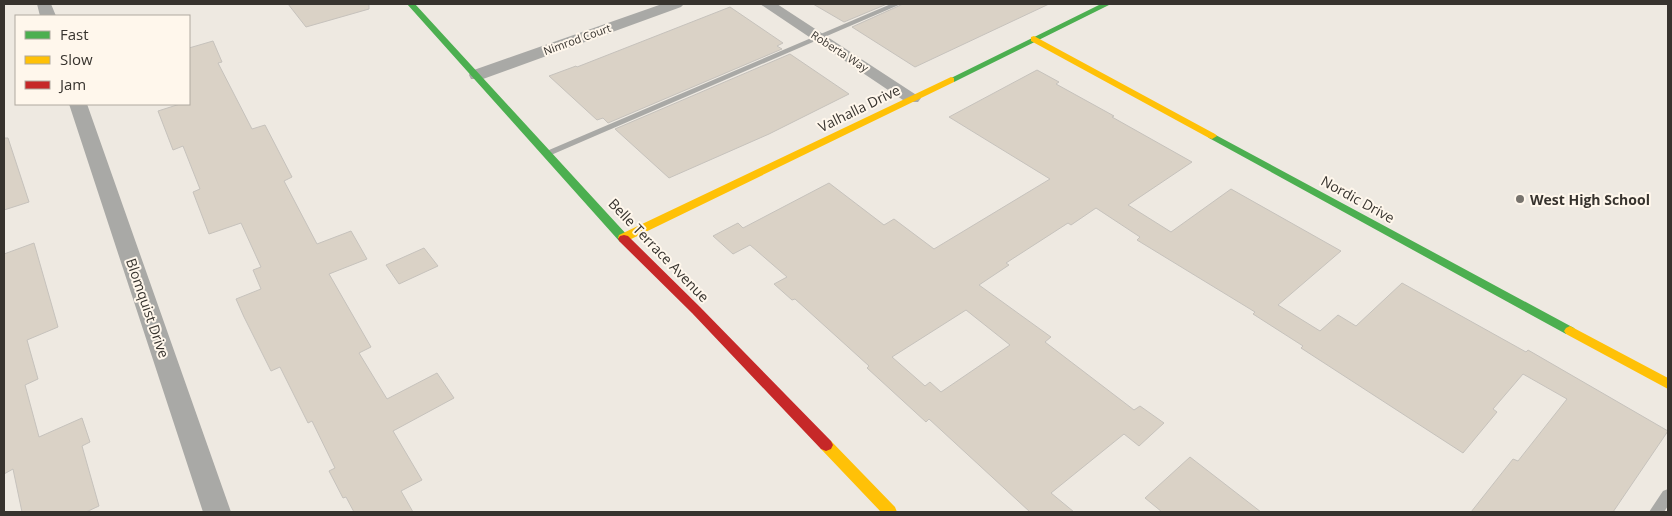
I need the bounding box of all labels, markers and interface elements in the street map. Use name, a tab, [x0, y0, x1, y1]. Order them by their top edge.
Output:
legend	[15, 15, 190, 105]
street label: Nimrod Court	[541, 20, 613, 58]
text: Fast	[60, 24, 89, 44]
street label: Roberta Way	[808, 27, 872, 75]
text: Slow	[60, 49, 93, 69]
text: Jam	[58, 74, 86, 94]
street label: Valhalla Drive	[815, 80, 903, 136]
street label: Nordic Drive	[1318, 171, 1398, 227]
place label: West High School	[1530, 190, 1650, 209]
marker: West High School	[1514, 193, 1526, 205]
street label: Belle Terrace Avenue	[605, 194, 714, 306]
street label: Blomquist Drive	[122, 256, 174, 360]

